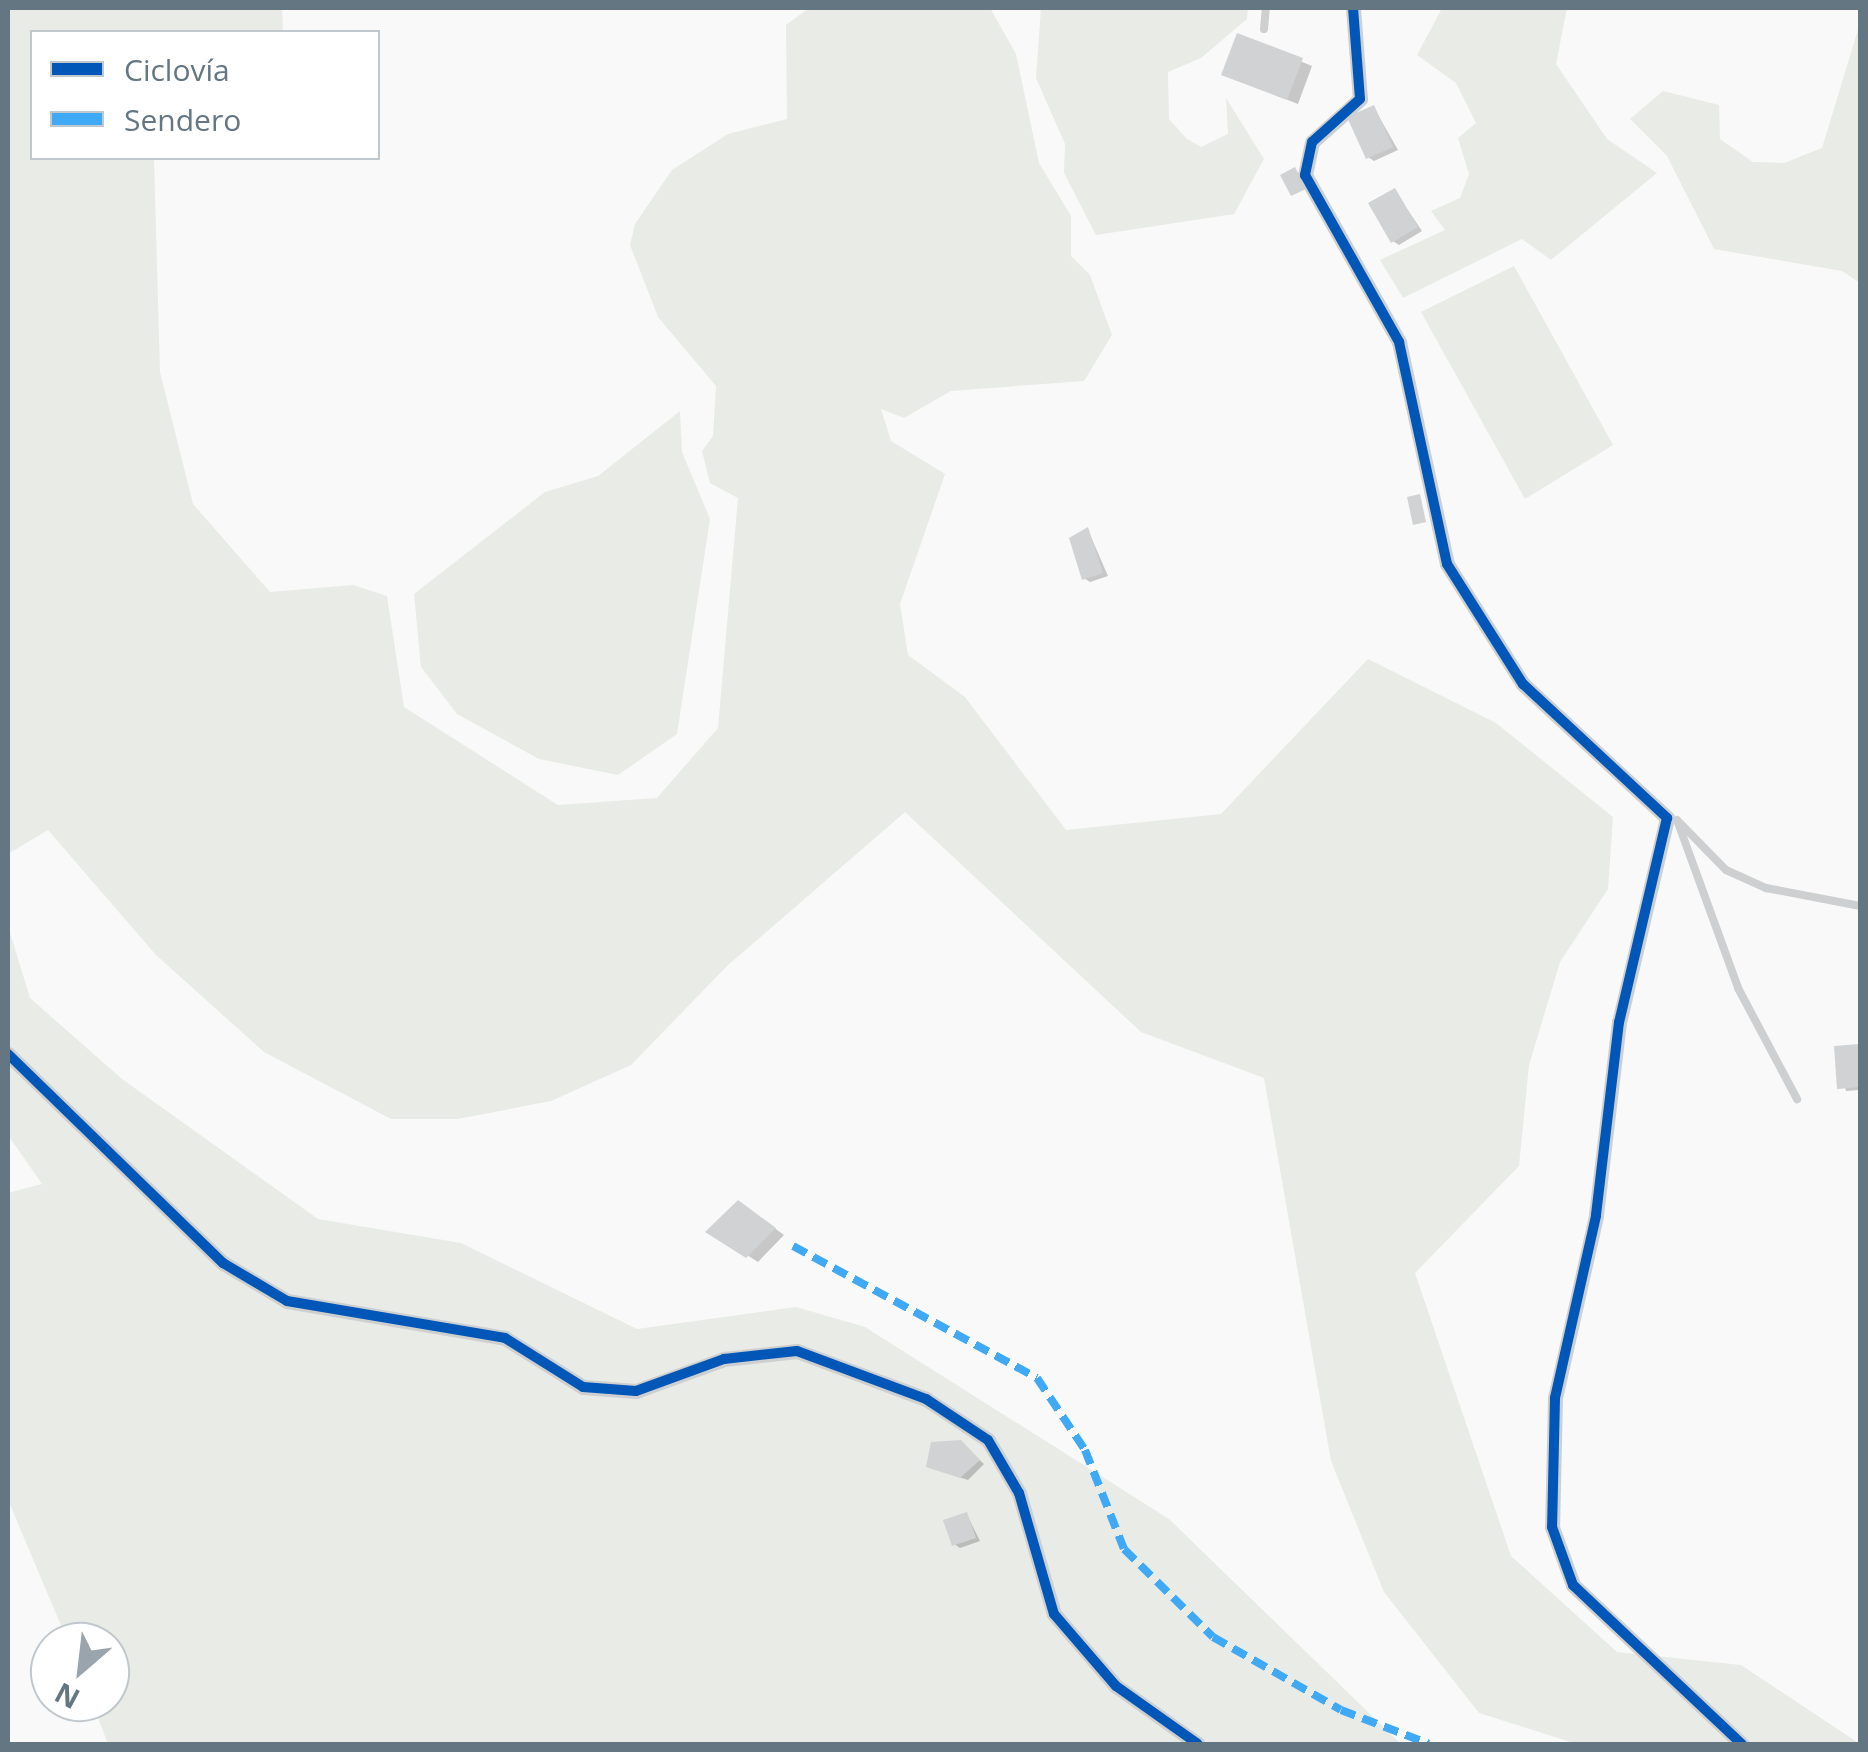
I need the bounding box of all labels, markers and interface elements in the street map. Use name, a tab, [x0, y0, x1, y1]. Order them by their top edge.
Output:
legend	[30, 30, 380, 160]
text: Ciclovía	[124, 49, 230, 90]
text: Sendero	[124, 99, 241, 140]
north arrow	[30, 1622, 130, 1722]
text: N	[48, 1675, 86, 1719]

